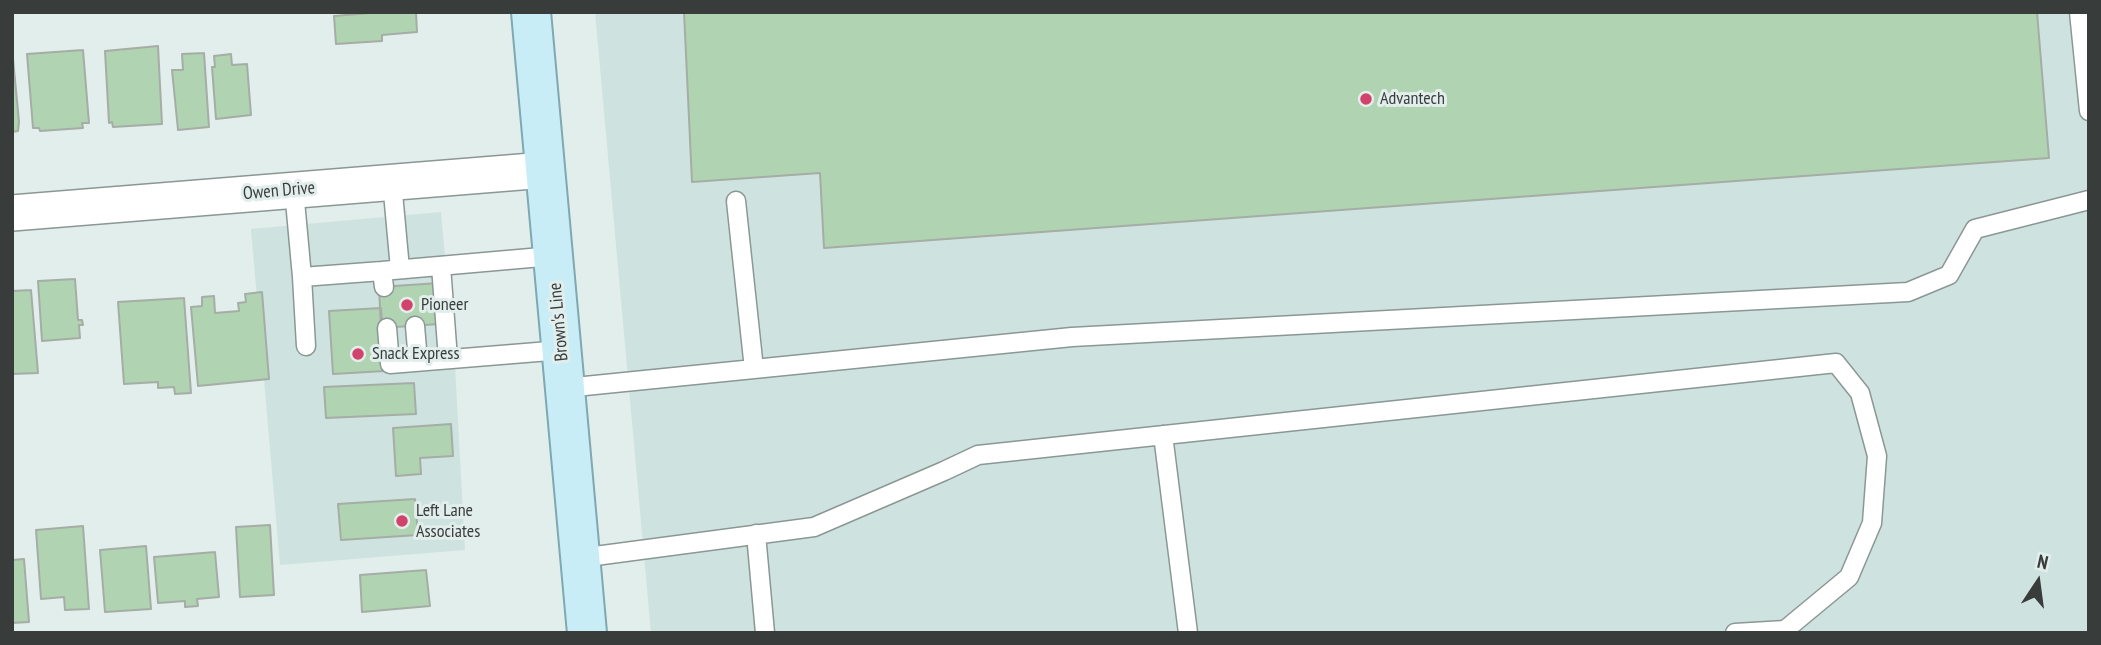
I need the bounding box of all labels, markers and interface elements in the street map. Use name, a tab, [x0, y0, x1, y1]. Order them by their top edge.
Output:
place label: Advantech	[1380, 88, 1445, 110]
marker: Advantech	[1358, 91, 1374, 107]
street label: Owen Drive	[242, 177, 316, 205]
street label: Brown's Line	[545, 282, 573, 362]
place label: Pioneer	[421, 294, 468, 316]
marker: Pioneer	[399, 297, 415, 313]
place label: Snack Express	[372, 343, 460, 365]
marker: Snack Express	[350, 346, 366, 362]
place label: Left Lane Associates	[416, 500, 480, 542]
marker: Left Lane Associates	[394, 513, 410, 529]
north arrow	[2003, 547, 2073, 617]
text: N	[2035, 549, 2050, 574]

